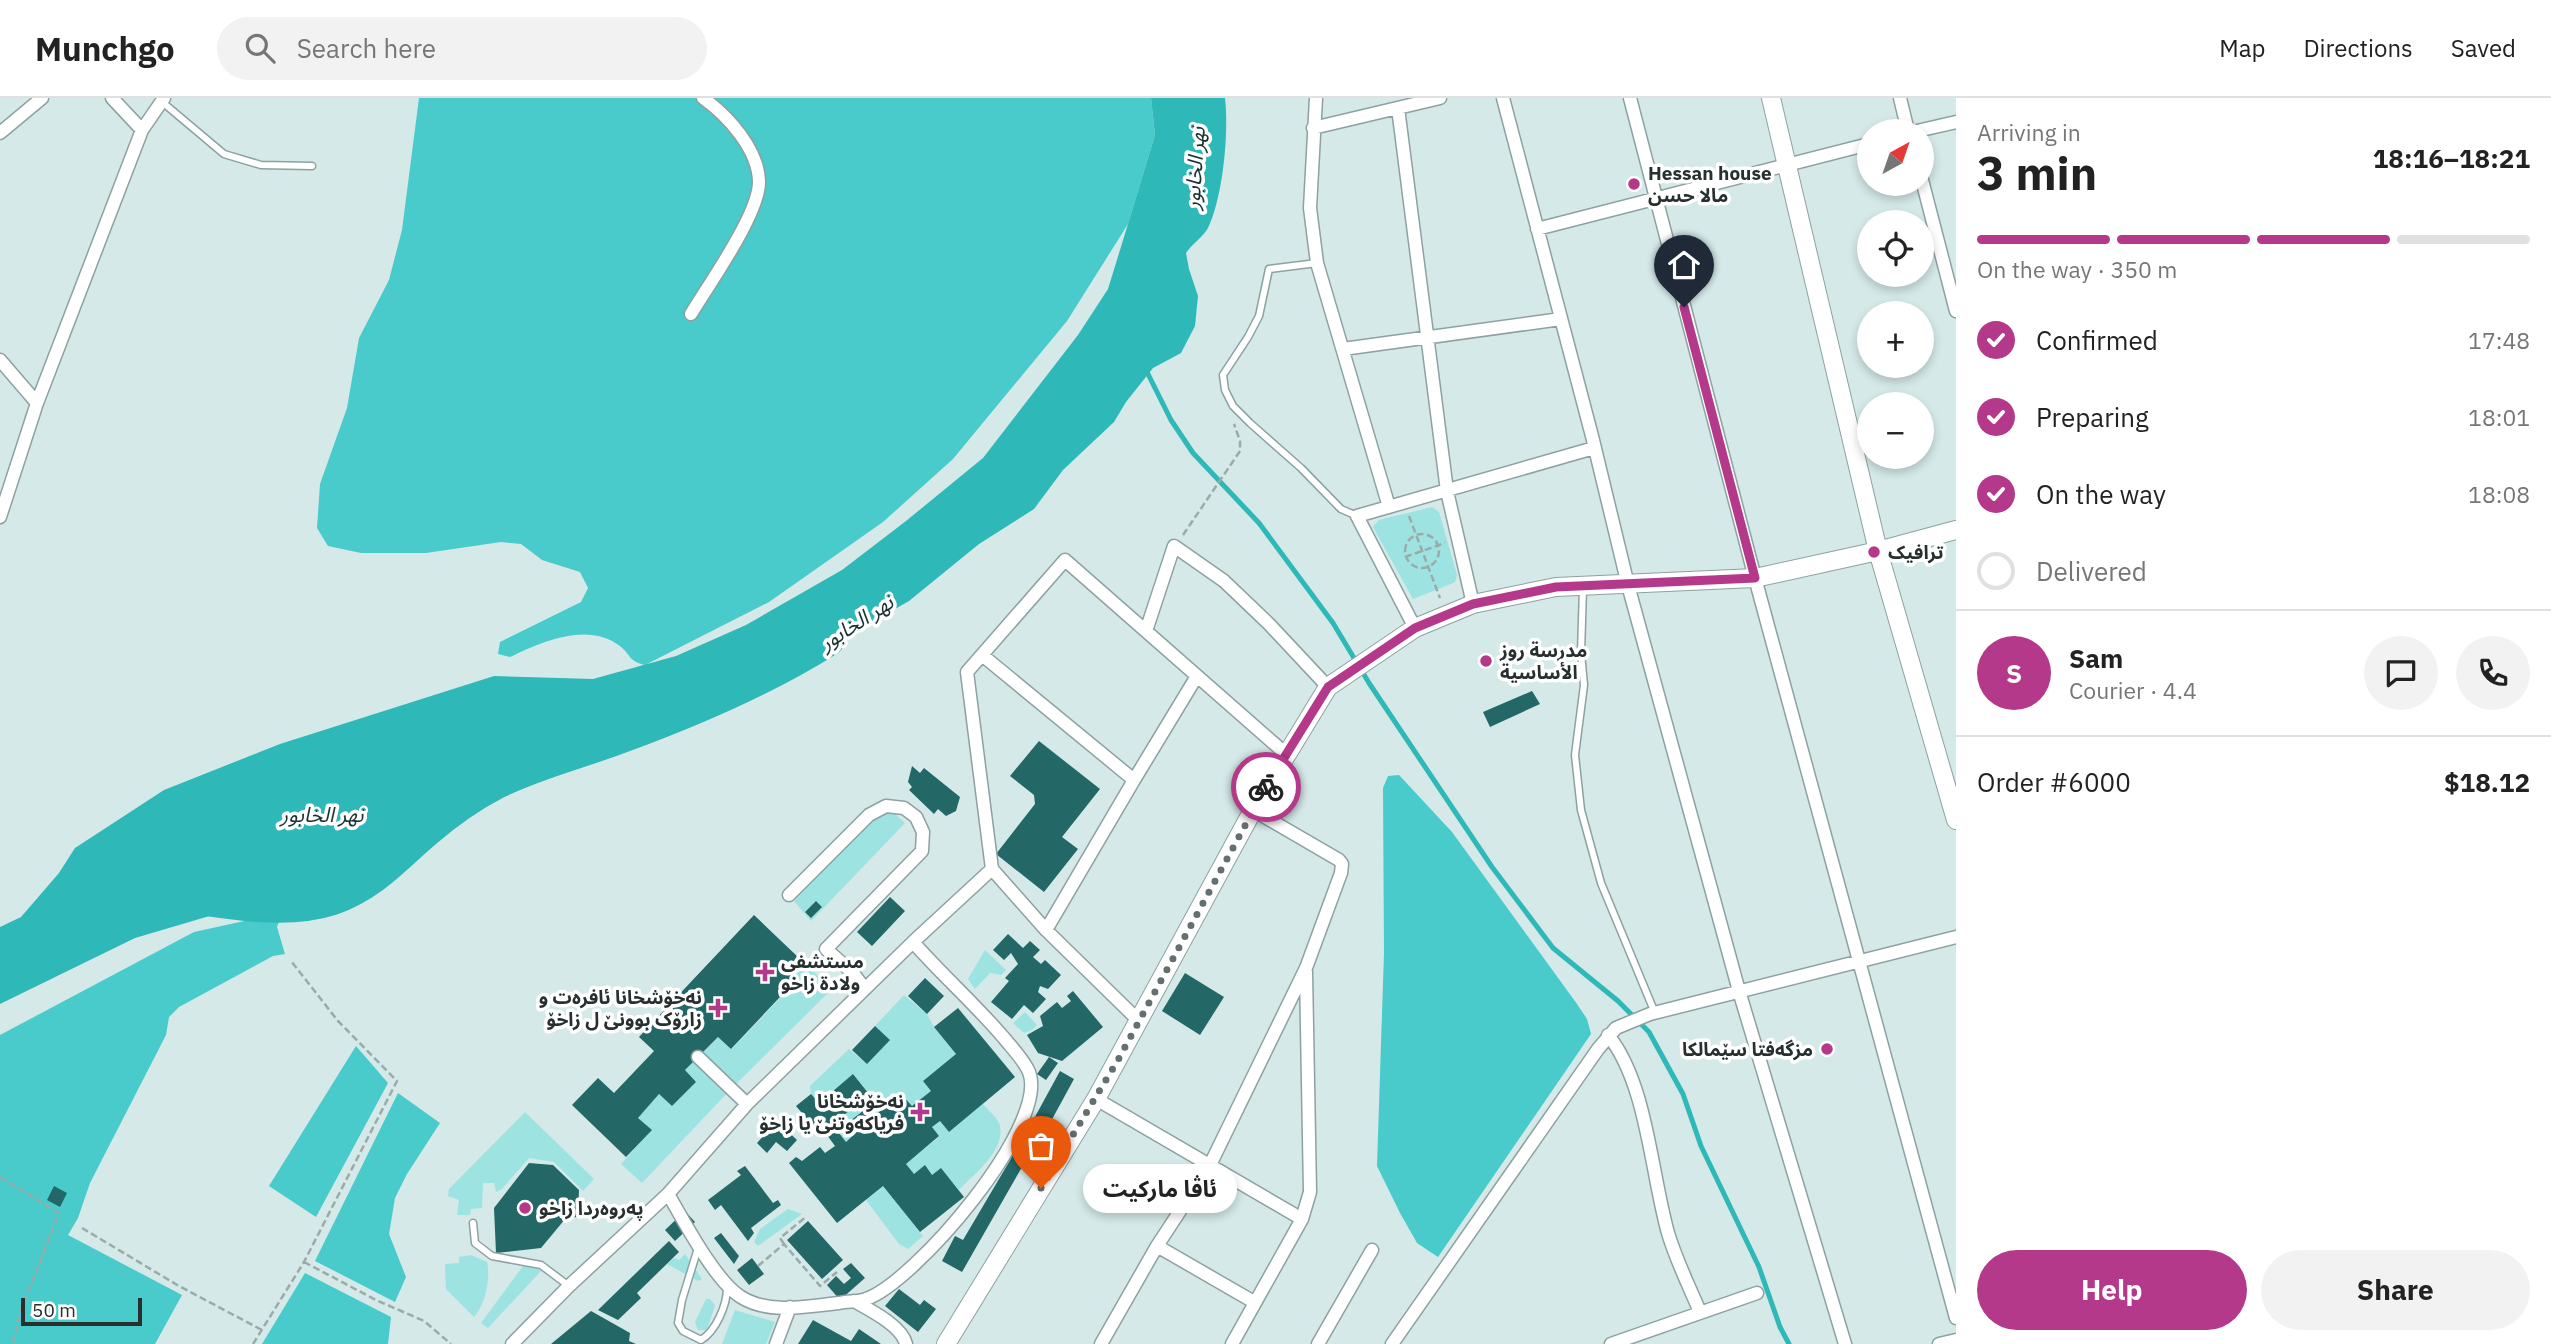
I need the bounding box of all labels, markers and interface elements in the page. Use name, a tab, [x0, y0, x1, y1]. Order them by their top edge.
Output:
search box	[217, 17, 707, 80]
text: Munchgo	[35, 27, 175, 70]
icon: search	[241, 29, 279, 67]
text: Search here	[297, 31, 436, 65]
text: Map	[2219, 32, 2265, 64]
text: Directions	[2303, 32, 2413, 64]
text: Saved	[2451, 32, 2516, 64]
text: Arriving in	[1977, 117, 2081, 147]
north arrow	[1857, 119, 1934, 196]
map controls	[1857, 119, 1934, 469]
water label: نهر الخابور	[1177, 124, 1211, 212]
text: 18:16–18:21	[2373, 141, 2530, 175]
text: 3 min	[1977, 143, 2097, 203]
place label: Hessan house مالا حسن	[1648, 161, 1772, 207]
marker: Hessan house مالا حسن	[1626, 176, 1642, 192]
button: locate	[1857, 210, 1934, 287]
pin	[1654, 235, 1714, 307]
icon: home	[1665, 246, 1703, 284]
text: On the way · 350 m	[1977, 254, 2177, 284]
button: +	[1857, 301, 1934, 378]
icon: check	[1977, 321, 2015, 359]
text: Confirmed	[2036, 323, 2158, 357]
text: 17:48	[2468, 325, 2530, 355]
button: −	[1857, 392, 1934, 469]
icon: check	[1977, 398, 2015, 436]
text: Preparing	[2036, 400, 2149, 434]
text: 18:01	[2468, 402, 2530, 432]
icon: check	[1977, 475, 2015, 513]
text: On the way	[2036, 477, 2166, 511]
text: 18:08	[2468, 479, 2530, 509]
place label: ترافیک	[1888, 540, 1944, 564]
marker: ترافیک	[1866, 544, 1882, 560]
text: Delivered	[2036, 554, 2147, 588]
water label: نهر الخابور	[812, 587, 900, 657]
button: chat	[2364, 636, 2438, 710]
button: phone	[2456, 636, 2530, 710]
place label: مدرسة روز الأساسية	[1499, 638, 1587, 684]
text: Sam	[2069, 641, 2123, 675]
marker: مدرسة روز الأساسية	[1478, 653, 1494, 669]
text: S	[2006, 656, 2022, 690]
text: Courier · 4.4	[2069, 675, 2197, 705]
courier	[1231, 752, 1301, 822]
text: Order #6000	[1977, 765, 2131, 799]
text: $18.12	[2444, 765, 2530, 799]
icon: bike	[1247, 768, 1285, 806]
water label: نهر الخابور	[279, 800, 365, 828]
place label: مستشفى ولادة زاخو	[781, 949, 864, 995]
marker: مستشفى ولادة زاخو	[755, 962, 775, 982]
place label: نەخۆشخانا ئافرەت و زارۆک بوونێ ل زاخۆ	[539, 985, 702, 1031]
marker: نەخۆشخانا ئافرەت و زارۆک بوونێ ل زاخۆ	[708, 998, 728, 1018]
place label: مزگەفتا سێمالکا	[1682, 1037, 1813, 1061]
marker: مزگەفتا سێمالکا	[1819, 1041, 1835, 1057]
place label: نه‌خۆشخانا فرياكه‌وتنێ يا زاخۆ	[759, 1089, 904, 1135]
marker: نه‌خۆشخانا فرياكه‌وتنێ يا زاخۆ	[910, 1102, 930, 1122]
pin	[1011, 1116, 1071, 1188]
icon: bag	[1022, 1127, 1060, 1165]
callout: ئاڤا ماركيت	[1083, 1164, 1237, 1212]
text: ئاڤا ماركيت	[1103, 1173, 1217, 1203]
place label: په‌روه‌ردا زاخو	[539, 1196, 644, 1221]
marker: په‌روه‌ردا زاخو	[517, 1200, 533, 1216]
button: Help	[1977, 1250, 2247, 1330]
button: Share	[2261, 1250, 2530, 1330]
scale bar	[21, 1295, 142, 1327]
text: 50 m	[32, 1298, 76, 1322]

